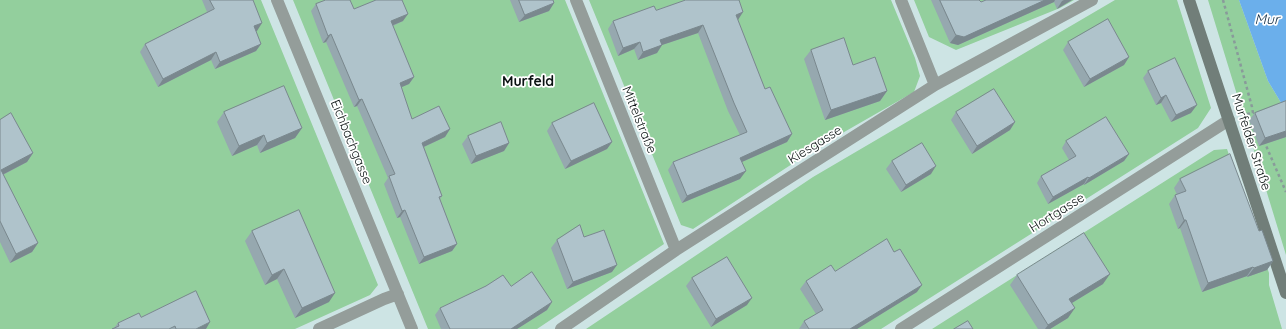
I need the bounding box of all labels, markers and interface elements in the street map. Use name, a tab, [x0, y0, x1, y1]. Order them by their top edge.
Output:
water label: Mur	[1255, 12, 1279, 28]
district label: Murfeld	[502, 74, 554, 90]
street label: Mittelstraße	[618, 84, 660, 156]
street label: Murfelder Straße	[1228, 92, 1274, 192]
street label: Eichbachgasse	[327, 98, 375, 186]
street label: Kiesgasse	[785, 122, 845, 168]
street label: Hortgasse	[1027, 190, 1087, 236]

